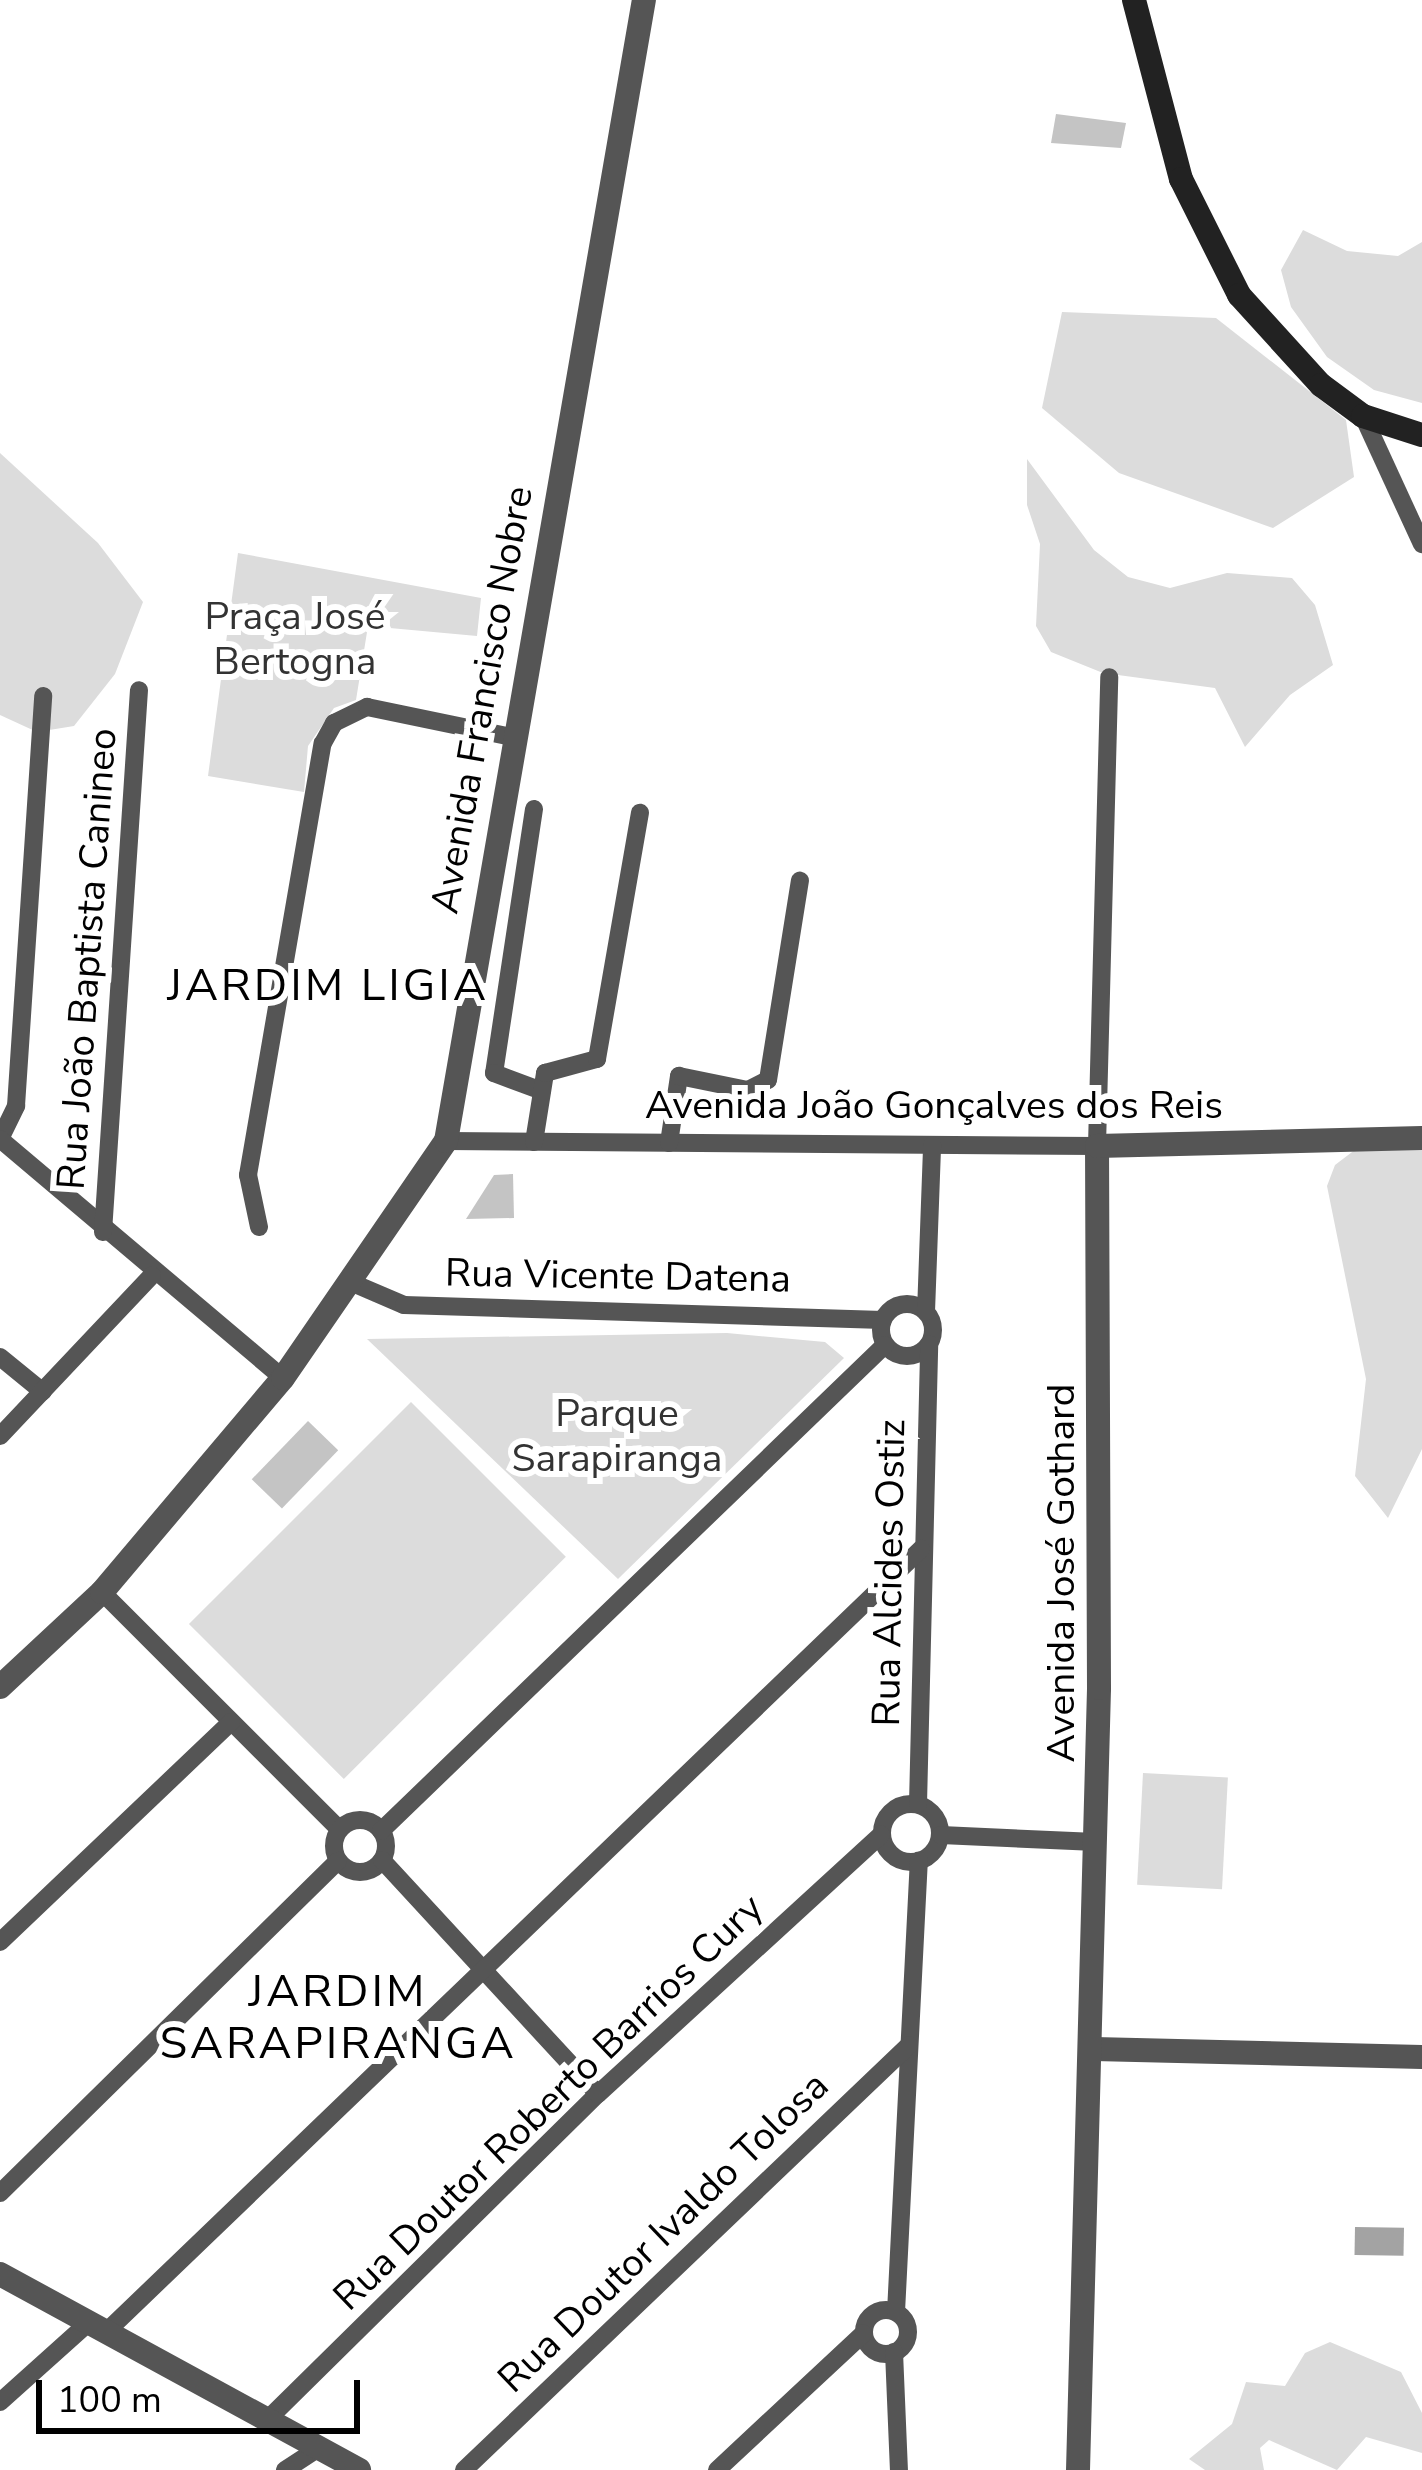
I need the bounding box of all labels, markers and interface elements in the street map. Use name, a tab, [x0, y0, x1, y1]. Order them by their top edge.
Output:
street label: Avenida Francisco Nobre	[422, 483, 544, 917]
park label: Praça José Bertogna	[204, 595, 386, 686]
street label: Rua João Baptista Canineo	[49, 727, 127, 1191]
district label: JARDIM LIGIA	[167, 959, 489, 1013]
street label: Avenida João Gonçalves dos Reis	[645, 1083, 1223, 1129]
street label: Rua Vicente Datena	[445, 1251, 791, 1303]
street label: Avenida José Gothard	[1039, 1383, 1085, 1763]
park label: Parque Sarapiranga	[512, 1392, 722, 1483]
street label: Rua Alcides Ostiz	[864, 1419, 916, 1727]
street label: Rua Doutor Roberto Barrios Cury	[325, 1885, 773, 2321]
district label: JARDIM SARAPIRANGA	[160, 1965, 516, 2071]
street label: Rua Doutor Ivaldo Tolosa	[489, 2063, 839, 2403]
scale bar	[42, 2356, 366, 2430]
text: 100 m	[57, 2376, 162, 2425]

